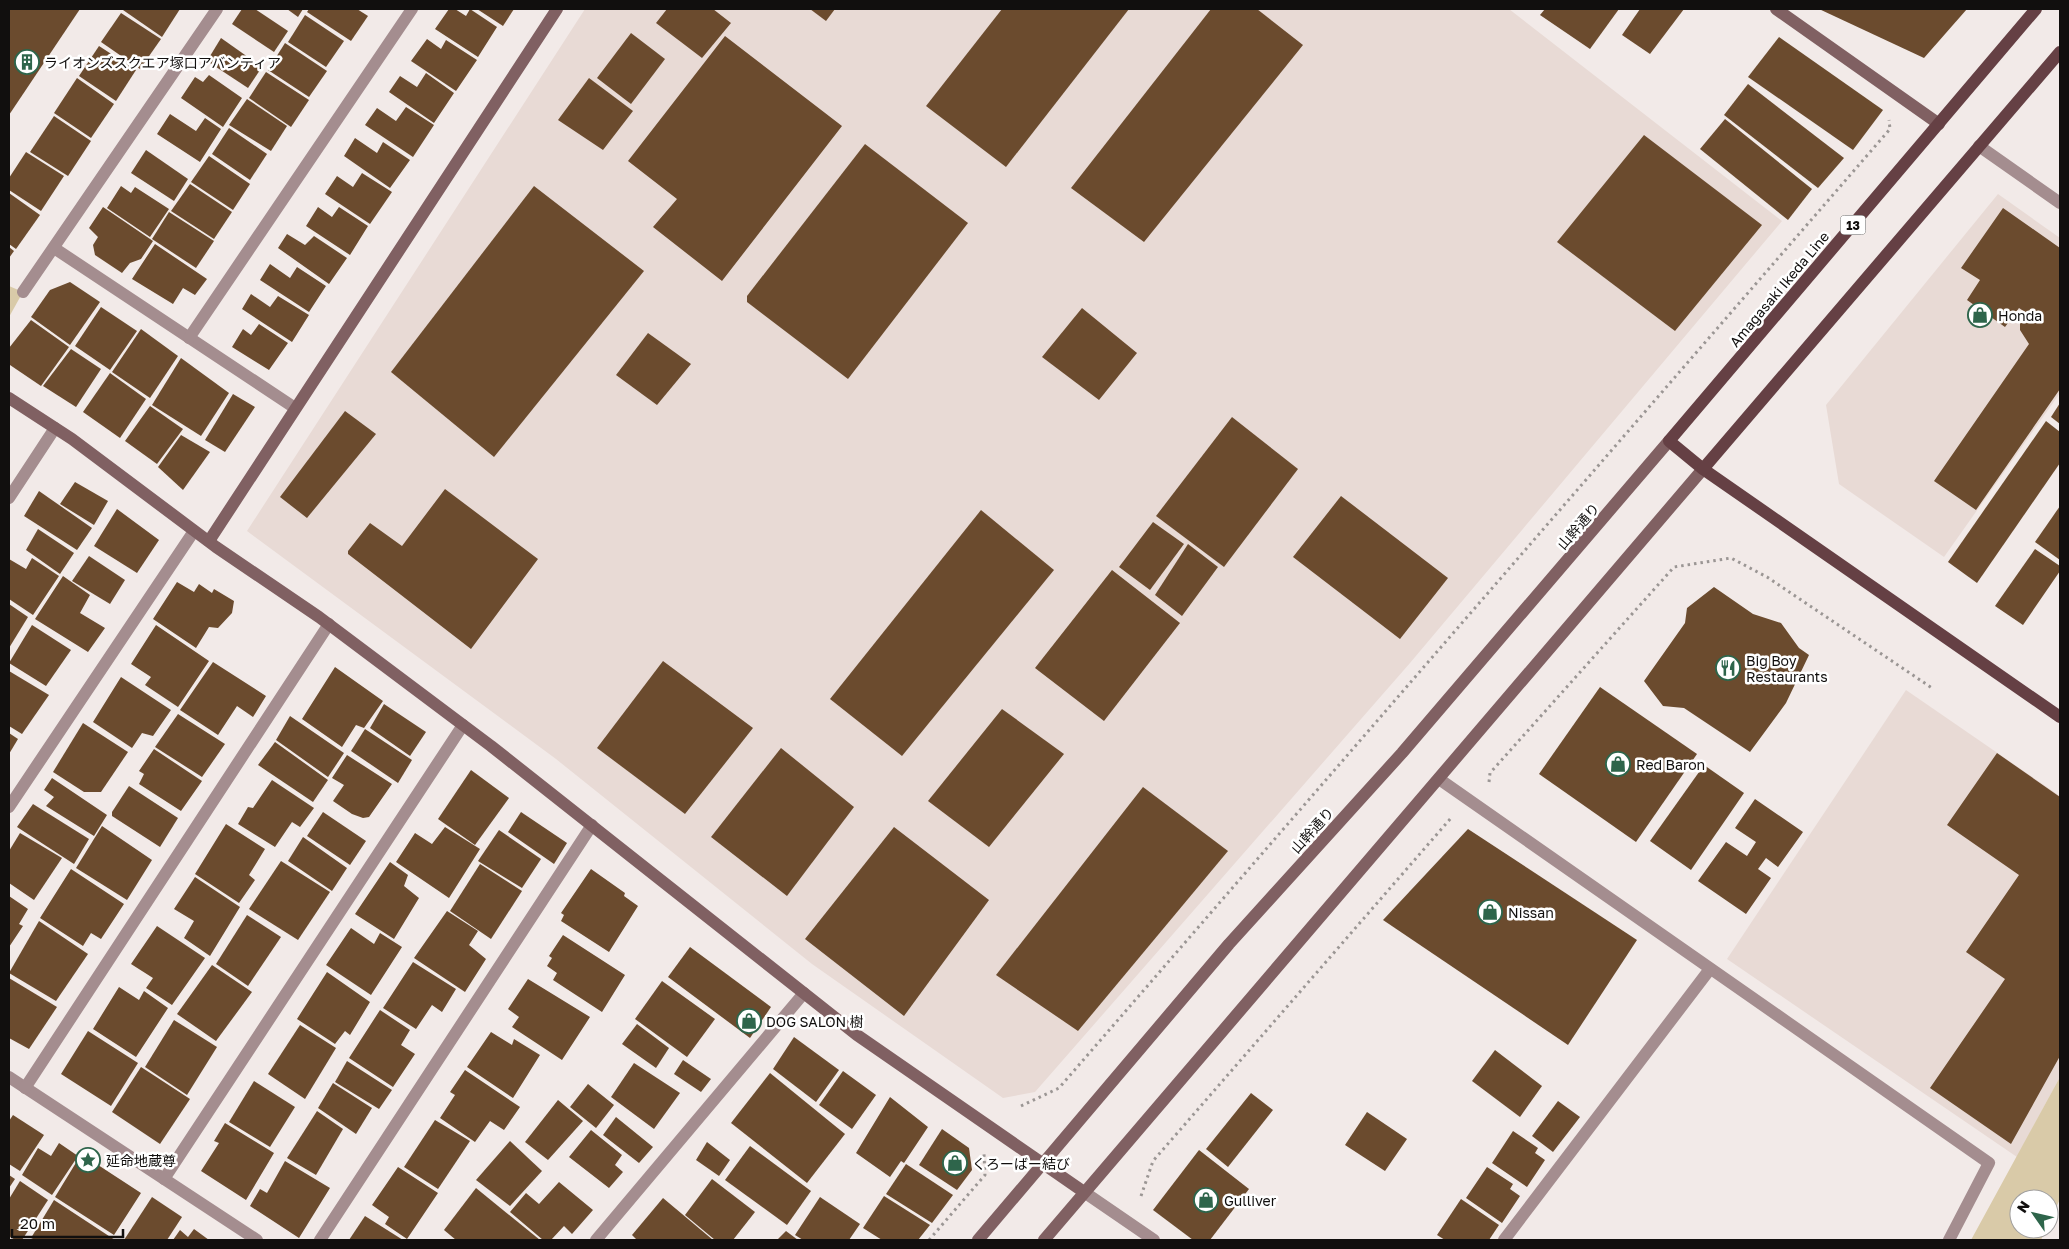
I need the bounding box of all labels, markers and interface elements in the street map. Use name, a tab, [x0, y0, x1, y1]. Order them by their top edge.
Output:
building icon: ライオンズスクエア塚口アバンティア	[14, 49, 40, 75]
place label: ライオンズスクエア塚口アバンティア	[44, 54, 281, 71]
road number: 13	[1840, 216, 1866, 234]
street label: Amagasaki Ikeda Line	[1726, 228, 1832, 350]
shop icon: Honda	[1967, 302, 1993, 328]
place label: Honda	[1998, 307, 2042, 324]
street label: 山幹通り	[1553, 499, 1603, 553]
place label: Big Boy Restaurants	[1746, 652, 1828, 685]
restaurant icon: Big Boy Restaurants	[1715, 655, 1741, 681]
shop icon: Red Baron	[1605, 751, 1631, 777]
place label: Red Baron	[1636, 756, 1705, 773]
street label: 山幹通り	[1287, 804, 1337, 856]
shop icon: Nissan	[1477, 899, 1503, 925]
place label: Nissan	[1508, 904, 1554, 921]
shop icon: DOG SALON 樹	[736, 1008, 762, 1034]
place label: DOG SALON 樹	[766, 1013, 864, 1030]
place icon: 延命地蔵尊	[75, 1147, 101, 1173]
shop icon: くろーばー結び	[942, 1150, 968, 1176]
place label: 延命地蔵尊	[106, 1152, 176, 1169]
place label: くろーばー結び	[972, 1155, 1070, 1172]
shop icon: Gulliver	[1193, 1187, 1219, 1213]
north arrow	[2009, 1189, 2059, 1239]
place label: Gulliver	[1224, 1192, 1277, 1209]
text: N	[2013, 1197, 2033, 1216]
scale bar	[12, 1206, 124, 1238]
text: 20 m	[20, 1214, 55, 1232]

